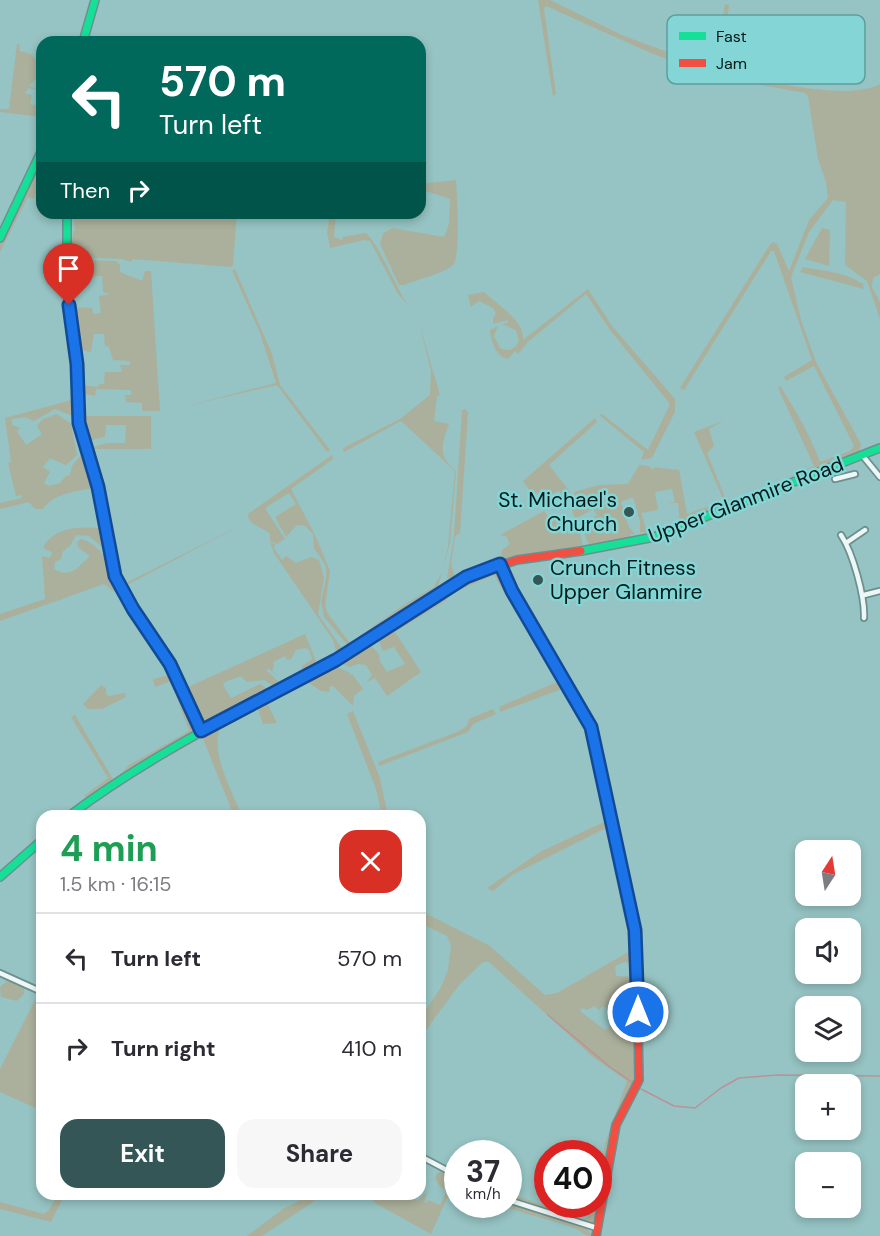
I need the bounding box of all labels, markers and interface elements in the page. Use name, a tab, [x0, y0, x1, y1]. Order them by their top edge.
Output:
legend	[667, 15, 865, 84]
text: Fast	[716, 26, 747, 47]
text: Jam	[716, 53, 747, 74]
text: 570 m	[159, 54, 286, 109]
icon: left	[60, 60, 138, 138]
text: Turn left	[159, 107, 262, 142]
icon: right	[122, 174, 155, 207]
text: Then	[60, 176, 110, 205]
pin	[43, 243, 94, 305]
icon: arrive	[52, 252, 85, 285]
street label: Upper Glanmire Road	[644, 450, 848, 550]
place label: St. Michael's Church	[498, 486, 617, 538]
marker: St. Michael's Church	[622, 505, 636, 519]
place label: Crunch Fitness Upper Glanmire	[550, 554, 703, 606]
marker: Crunch Fitness Upper Glanmire	[531, 573, 545, 587]
text: 4 min	[60, 825, 158, 872]
button: close	[339, 830, 402, 893]
north arrow	[795, 840, 861, 906]
map controls	[795, 840, 861, 1218]
text: 1.5 km · 16:15	[60, 871, 172, 897]
button: sound	[795, 918, 861, 984]
icon: left	[60, 942, 93, 975]
text: Turn left	[111, 944, 201, 973]
text: 570 m	[337, 944, 402, 973]
position arrow	[606, 980, 670, 1044]
button: layers	[795, 996, 861, 1062]
icon: right	[60, 1032, 93, 1065]
text: Turn right	[111, 1034, 216, 1063]
text: 410 m	[341, 1034, 402, 1063]
button: +	[795, 1074, 861, 1140]
button: Exit	[60, 1119, 225, 1188]
button: Share	[237, 1119, 402, 1188]
speed limit sign: 40	[534, 1140, 612, 1218]
text: 37	[466, 1152, 500, 1191]
button: −	[795, 1152, 861, 1218]
text: km/h	[465, 1184, 501, 1204]

